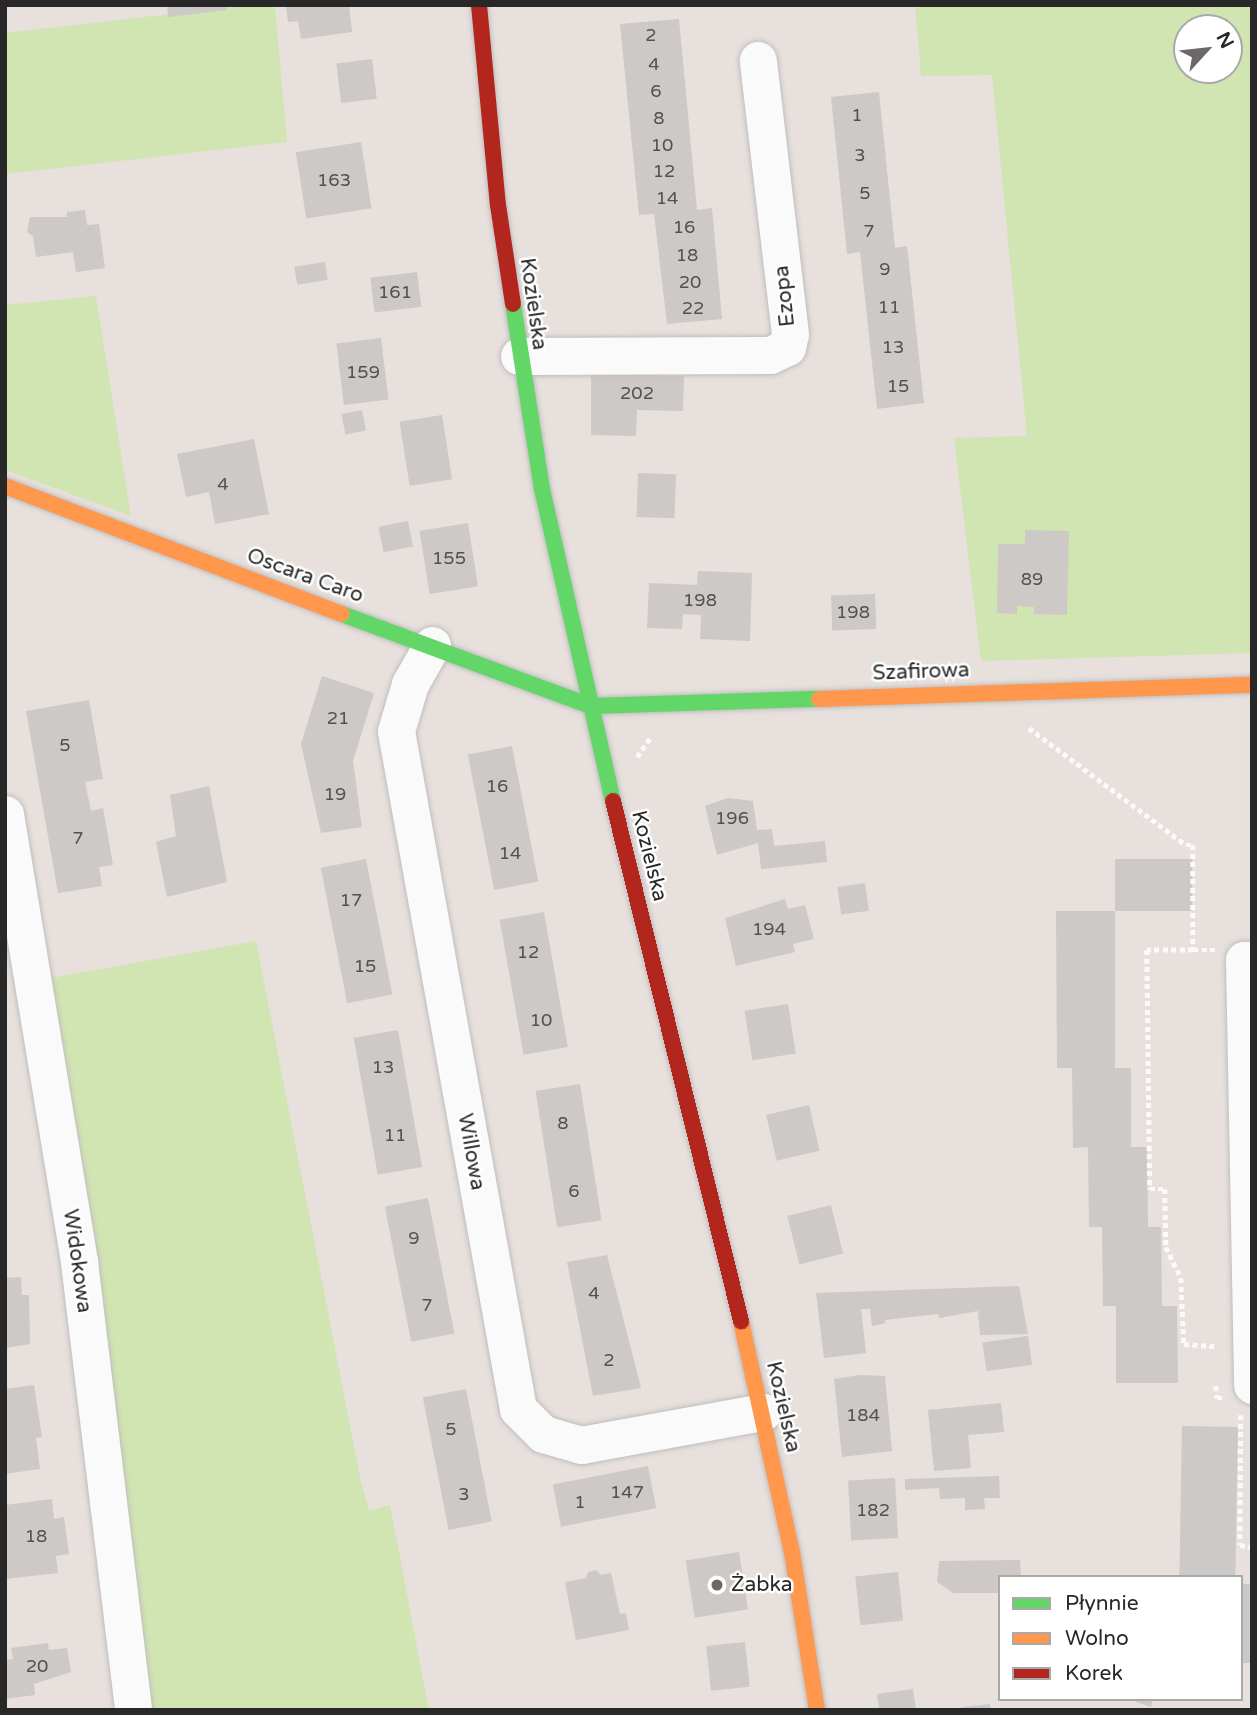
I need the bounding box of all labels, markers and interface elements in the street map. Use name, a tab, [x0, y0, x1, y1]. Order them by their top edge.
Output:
north arrow	[1173, 14, 1243, 84]
house number: 2	[645, 24, 657, 46]
text: N	[1212, 29, 1238, 52]
house number: 4	[648, 53, 660, 75]
house number: 6	[650, 80, 662, 102]
house number: 1	[851, 104, 863, 126]
house number: 8	[653, 107, 665, 129]
house number: 10	[651, 134, 673, 156]
house number: 3	[854, 144, 866, 166]
house number: 12	[653, 160, 675, 182]
house number: 163	[317, 169, 351, 191]
house number: 5	[859, 182, 871, 204]
house number: 14	[656, 187, 678, 209]
house number: 16	[673, 216, 695, 238]
house number: 7	[863, 220, 875, 242]
house number: 18	[676, 244, 698, 266]
street label: Kozielska	[514, 256, 552, 352]
house number: 9	[879, 258, 891, 280]
street label: Ezopa	[769, 264, 801, 328]
house number: 20	[679, 271, 701, 293]
house number: 161	[378, 281, 412, 303]
house number: 11	[878, 296, 900, 318]
house number: 22	[682, 297, 704, 319]
house number: 13	[882, 336, 904, 358]
house number: 159	[346, 361, 380, 383]
house number: 15	[887, 375, 909, 397]
house number: 202	[620, 382, 654, 404]
house number: 4	[217, 473, 229, 495]
street label: Oscara Caro	[243, 543, 367, 609]
house number: 155	[432, 547, 466, 569]
house number: 89	[1021, 568, 1043, 590]
house number: 198	[683, 589, 717, 611]
house number: 198	[836, 601, 870, 623]
street label: Szafirowa	[872, 658, 970, 686]
house number: 21	[327, 707, 349, 729]
house number: 5	[59, 734, 71, 756]
house number: 16	[486, 775, 508, 797]
house number: 19	[324, 783, 346, 805]
house number: 196	[715, 807, 749, 829]
street label: Kozielska	[626, 808, 672, 904]
house number: 7	[72, 827, 84, 849]
house number: 14	[499, 842, 521, 864]
house number: 17	[340, 889, 362, 911]
house number: 194	[752, 918, 786, 940]
house number: 12	[517, 941, 539, 963]
house number: 15	[354, 955, 376, 977]
house number: 10	[530, 1009, 552, 1031]
house number: 13	[372, 1056, 394, 1078]
street label: Willowa	[452, 1112, 490, 1192]
house number: 8	[557, 1112, 569, 1134]
house number: 11	[384, 1124, 406, 1146]
house number: 6	[568, 1180, 580, 1202]
street label: Widokowa	[57, 1208, 97, 1314]
house number: 9	[408, 1227, 420, 1249]
house number: 4	[588, 1282, 600, 1304]
house number: 7	[421, 1294, 433, 1316]
house number: 2	[603, 1349, 615, 1371]
street label: Kozielska	[760, 1359, 806, 1455]
house number: 184	[846, 1404, 880, 1426]
house number: 5	[445, 1418, 457, 1440]
house number: 147	[610, 1481, 644, 1503]
house number: 3	[458, 1483, 470, 1505]
house number: 1	[574, 1491, 586, 1513]
house number: 182	[856, 1499, 890, 1521]
house number: 18	[25, 1525, 47, 1547]
place label: Żabka	[731, 1572, 792, 1598]
legend	[998, 1575, 1243, 1701]
marker: Żabka	[709, 1577, 725, 1593]
text: Płynnie	[1065, 1591, 1139, 1616]
text: Wolno	[1065, 1626, 1129, 1651]
house number: 20	[26, 1655, 48, 1677]
text: Korek	[1065, 1661, 1123, 1686]

